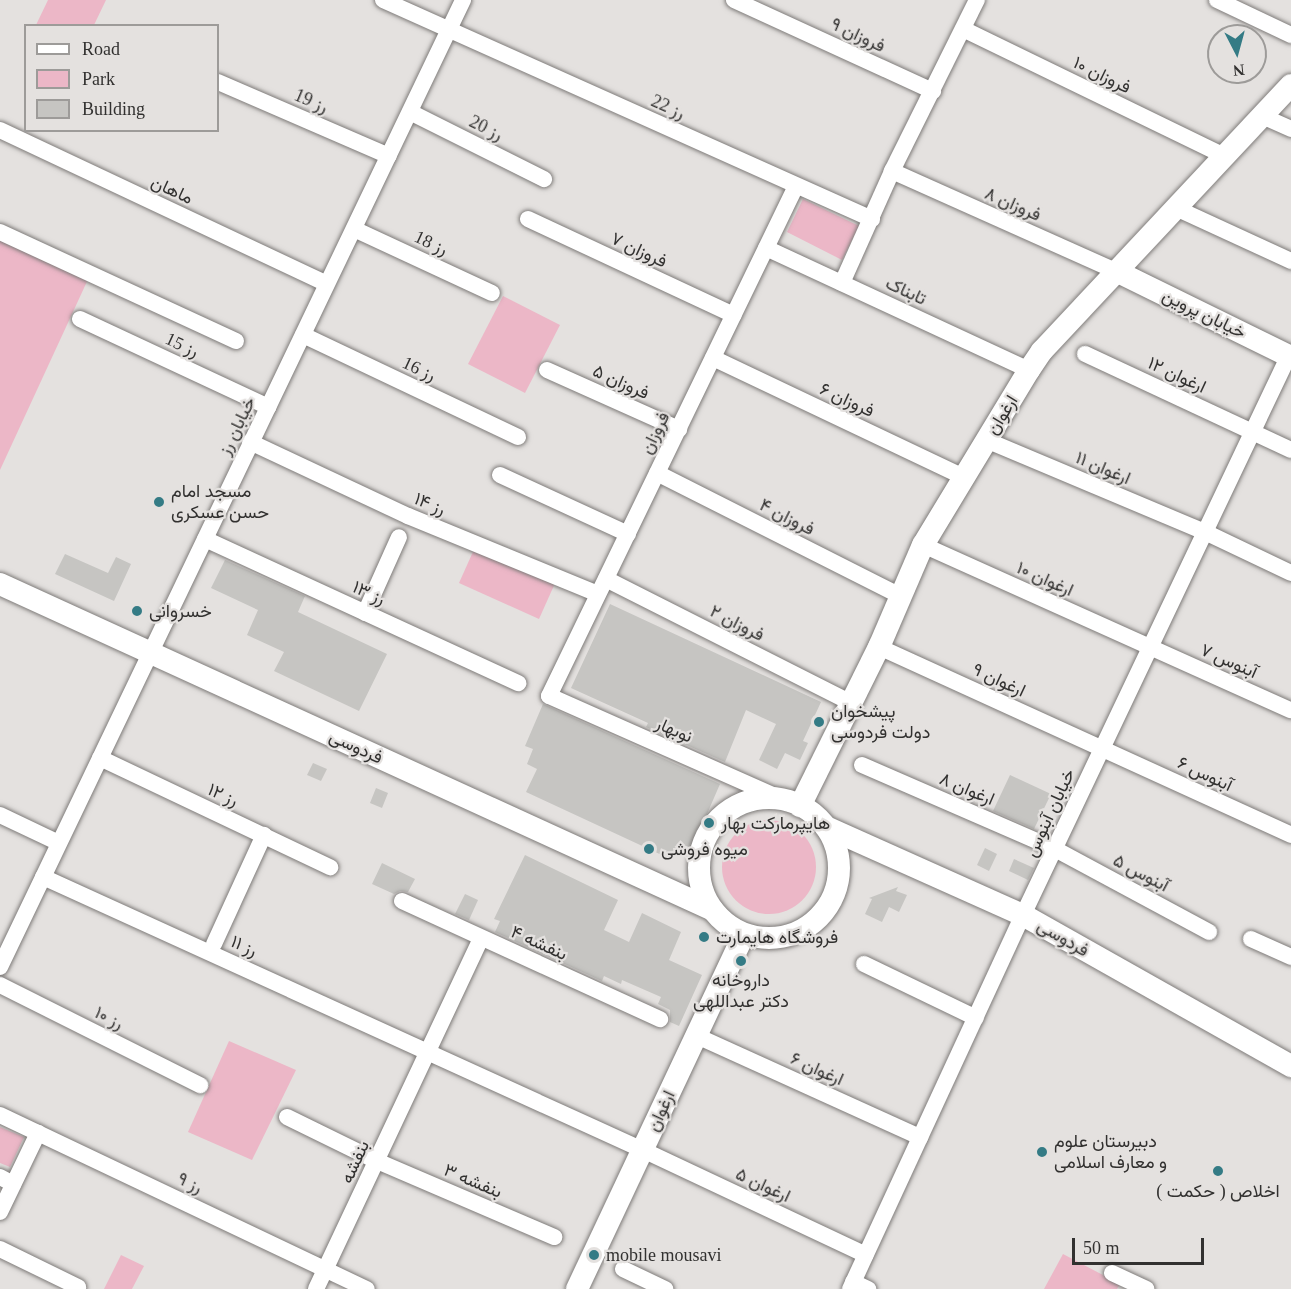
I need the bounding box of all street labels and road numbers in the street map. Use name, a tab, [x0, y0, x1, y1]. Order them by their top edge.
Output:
street label: فروزان ۹	[827, 13, 889, 57]
street label: فروزان ۱۰	[1070, 52, 1134, 98]
street label: رز 19	[291, 84, 331, 118]
street label: رز 22	[648, 90, 688, 124]
street label: رز 20	[466, 111, 506, 145]
street label: ماهان	[148, 171, 196, 209]
street label: فروزان ۸	[982, 182, 1044, 226]
street label: رز 18	[411, 226, 451, 260]
street label: فروزان ۷	[608, 228, 670, 272]
street label: تابناک	[882, 272, 930, 310]
street label: خیابان پروین	[1159, 285, 1249, 343]
street label: رز 15	[162, 328, 202, 362]
street label: رز 16	[399, 352, 439, 386]
street label: ارغوان ۱۲	[1144, 352, 1210, 398]
street label: فروزان ۵	[590, 360, 652, 404]
street label: فروزان ۶	[816, 378, 878, 422]
street label: ارغوان	[982, 391, 1022, 439]
street label: خیابان رز	[214, 393, 260, 459]
street label: فروزان	[636, 408, 674, 458]
street label: ارغوان ۱۱	[1072, 447, 1134, 489]
street label: رز ۱۴	[411, 488, 449, 520]
street label: فروزان ۴	[756, 494, 818, 540]
street label: ارغوان ۱۰	[1013, 557, 1077, 601]
street label: رز ۱۳	[349, 576, 389, 610]
street label: فروزان ۲	[706, 600, 768, 646]
street label: آبنوس ۷	[1197, 639, 1261, 683]
street label: ارغوان ۹	[969, 658, 1029, 702]
street label: نوبهار	[652, 712, 696, 748]
street label: فردوسی	[326, 725, 386, 769]
street label: آبنوس ۶	[1174, 752, 1236, 796]
street label: خیابان آبنوس	[1020, 765, 1080, 861]
street label: ارغوان ۸	[936, 768, 998, 810]
street label: رز ۱۲	[204, 779, 242, 811]
street label: آبنوس ۵	[1109, 849, 1173, 897]
street label: فردوسی	[1033, 915, 1093, 961]
street label: بنفشه ۴	[507, 921, 571, 965]
street label: رز ۱۱	[227, 931, 261, 961]
street label: رز ۱۰	[91, 1002, 127, 1034]
street label: ارغوان ۶	[787, 1048, 847, 1090]
street label: ارغوان	[642, 1087, 680, 1135]
street label: بنفشه	[336, 1137, 374, 1187]
street label: بنفشه ۳	[441, 1159, 505, 1203]
street label: ارغوان ۵	[732, 1163, 794, 1207]
street label: رز ۹	[174, 1168, 206, 1198]

